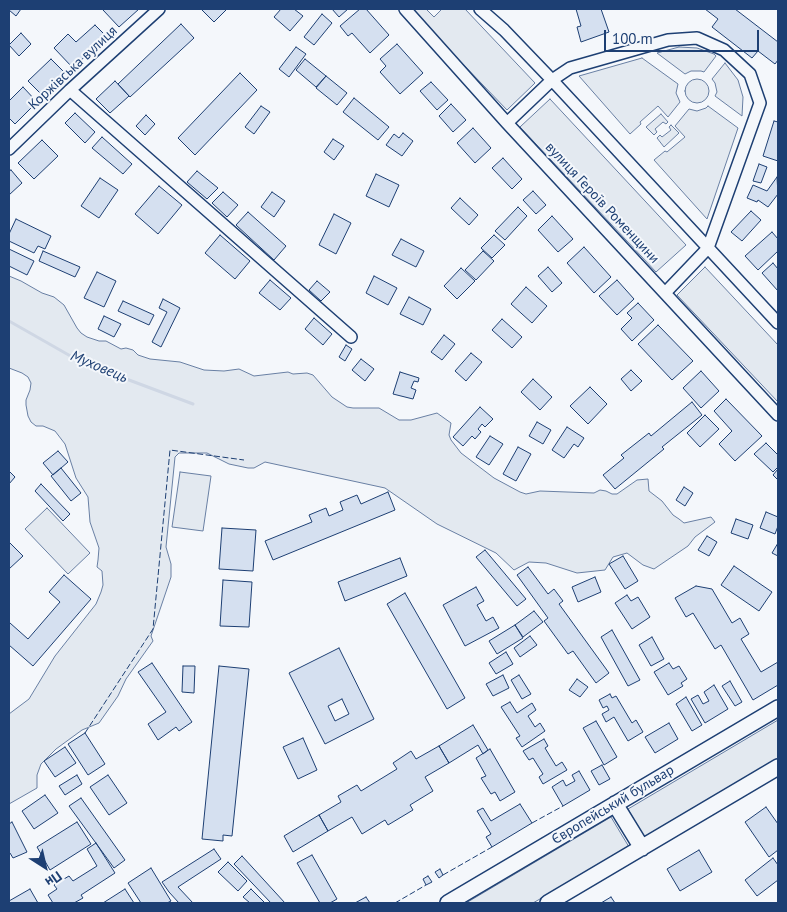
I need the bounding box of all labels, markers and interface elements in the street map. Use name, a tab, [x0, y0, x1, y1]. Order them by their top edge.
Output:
scale bar	[607, 20, 762, 52]
street label: Коржівська вулиця	[25, 23, 121, 113]
text: 100 m	[612, 29, 653, 48]
street label: вулиця Героїв Роменщини	[541, 139, 663, 267]
water label: Муховець	[68, 347, 130, 387]
street label: Європейський бульвар	[549, 762, 677, 848]
north arrow	[20, 842, 70, 892]
text: Пн	[42, 867, 66, 891]

